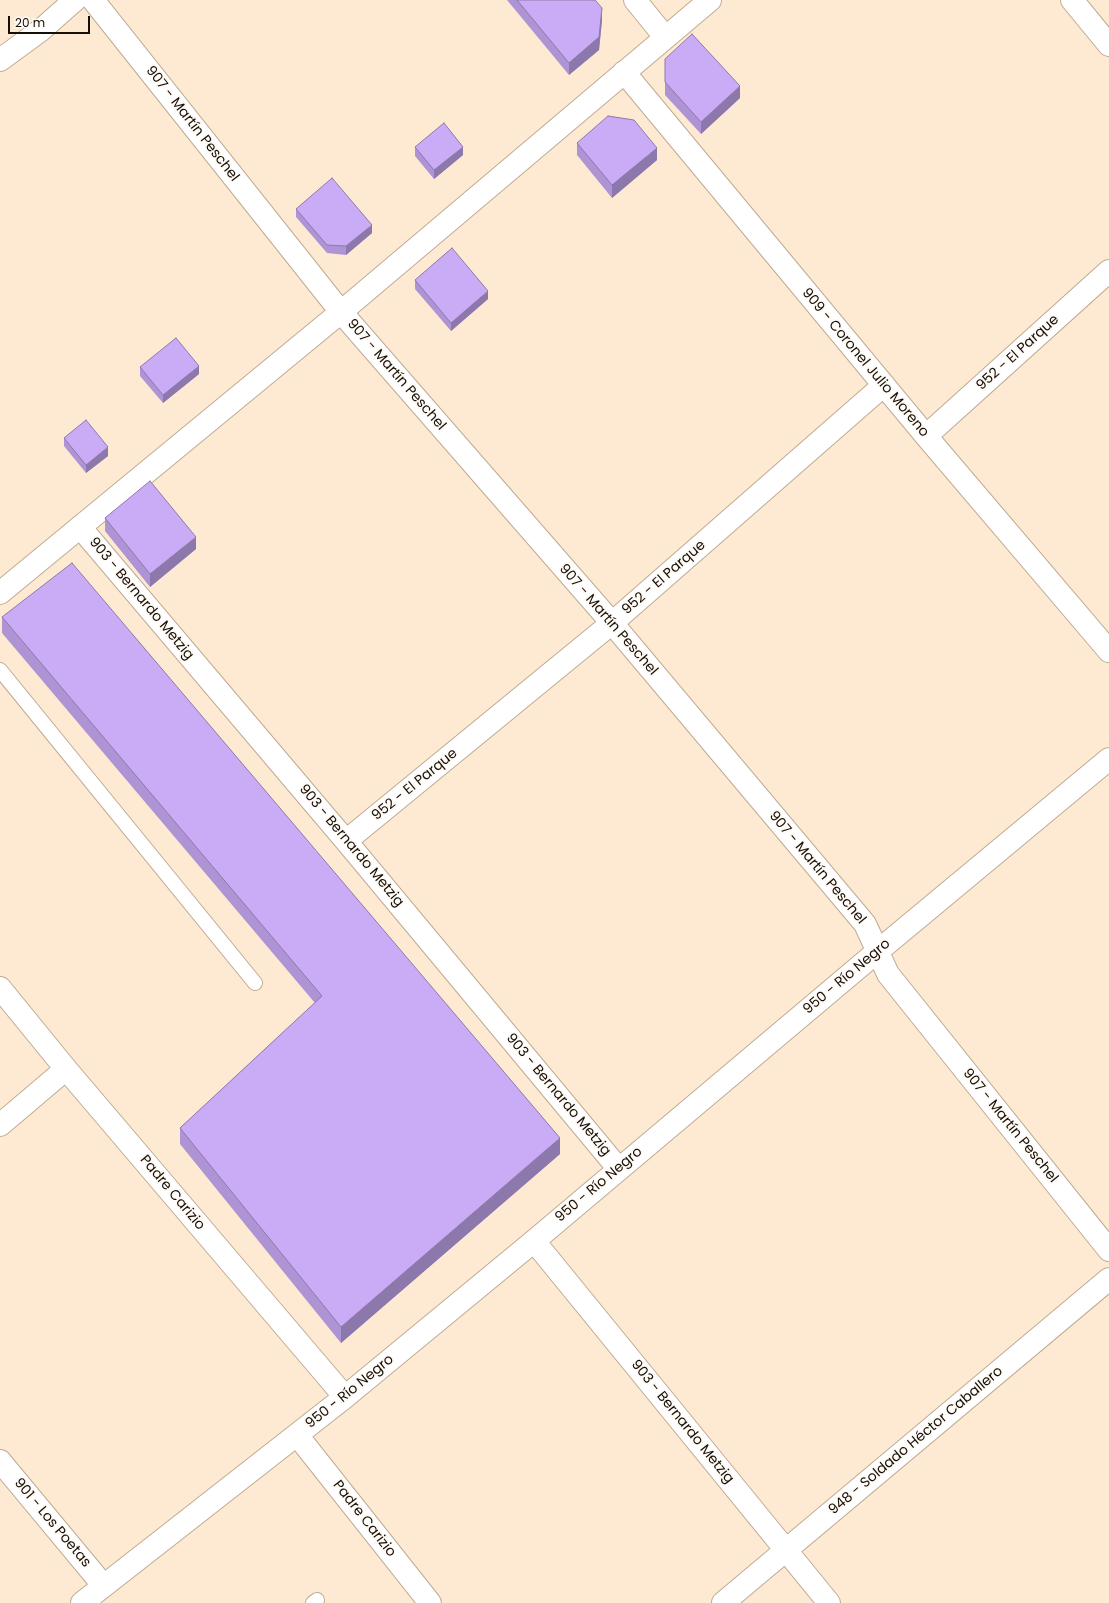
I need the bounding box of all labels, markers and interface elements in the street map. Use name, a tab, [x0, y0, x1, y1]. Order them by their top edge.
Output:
scale bar	[10, 8, 92, 34]
text: 20 m	[15, 14, 45, 31]
street label: 907 - Martín Peschel	[142, 63, 242, 185]
street label: 909 - Coronel Julio Moreno	[798, 285, 932, 441]
street label: 952 - El Parque	[973, 312, 1063, 394]
street label: 907 - Martín Peschel	[343, 316, 449, 434]
street label: 903 - Bernardo Metzig	[85, 534, 197, 664]
street label: 952 - El Parque	[619, 537, 709, 619]
street label: 907 - Martín Peschel	[555, 561, 661, 679]
street label: 952 - El Parque	[369, 745, 461, 825]
street label: 903 - Bernardo Metzig	[295, 781, 407, 911]
street label: 907 - Martín Peschel	[765, 808, 869, 928]
street label: 950 - Río Negro	[800, 936, 894, 1018]
street label: 903 - Bernardo Metzig	[502, 1030, 614, 1160]
street label: 907 - Martín Peschel	[959, 1065, 1061, 1187]
street label: 950 - Río Negro	[552, 1144, 646, 1226]
street label: Padre Carizio	[136, 1152, 208, 1234]
street label: 950 - Río Negro	[303, 1351, 397, 1433]
street label: 903 - Bernardo Metzig	[627, 1357, 737, 1487]
street label: 948 - Soldado Héctor Caballero	[825, 1363, 1007, 1519]
street label: 901 - Los Poetas	[10, 1475, 94, 1571]
street label: Padre Carizio	[329, 1477, 399, 1561]

